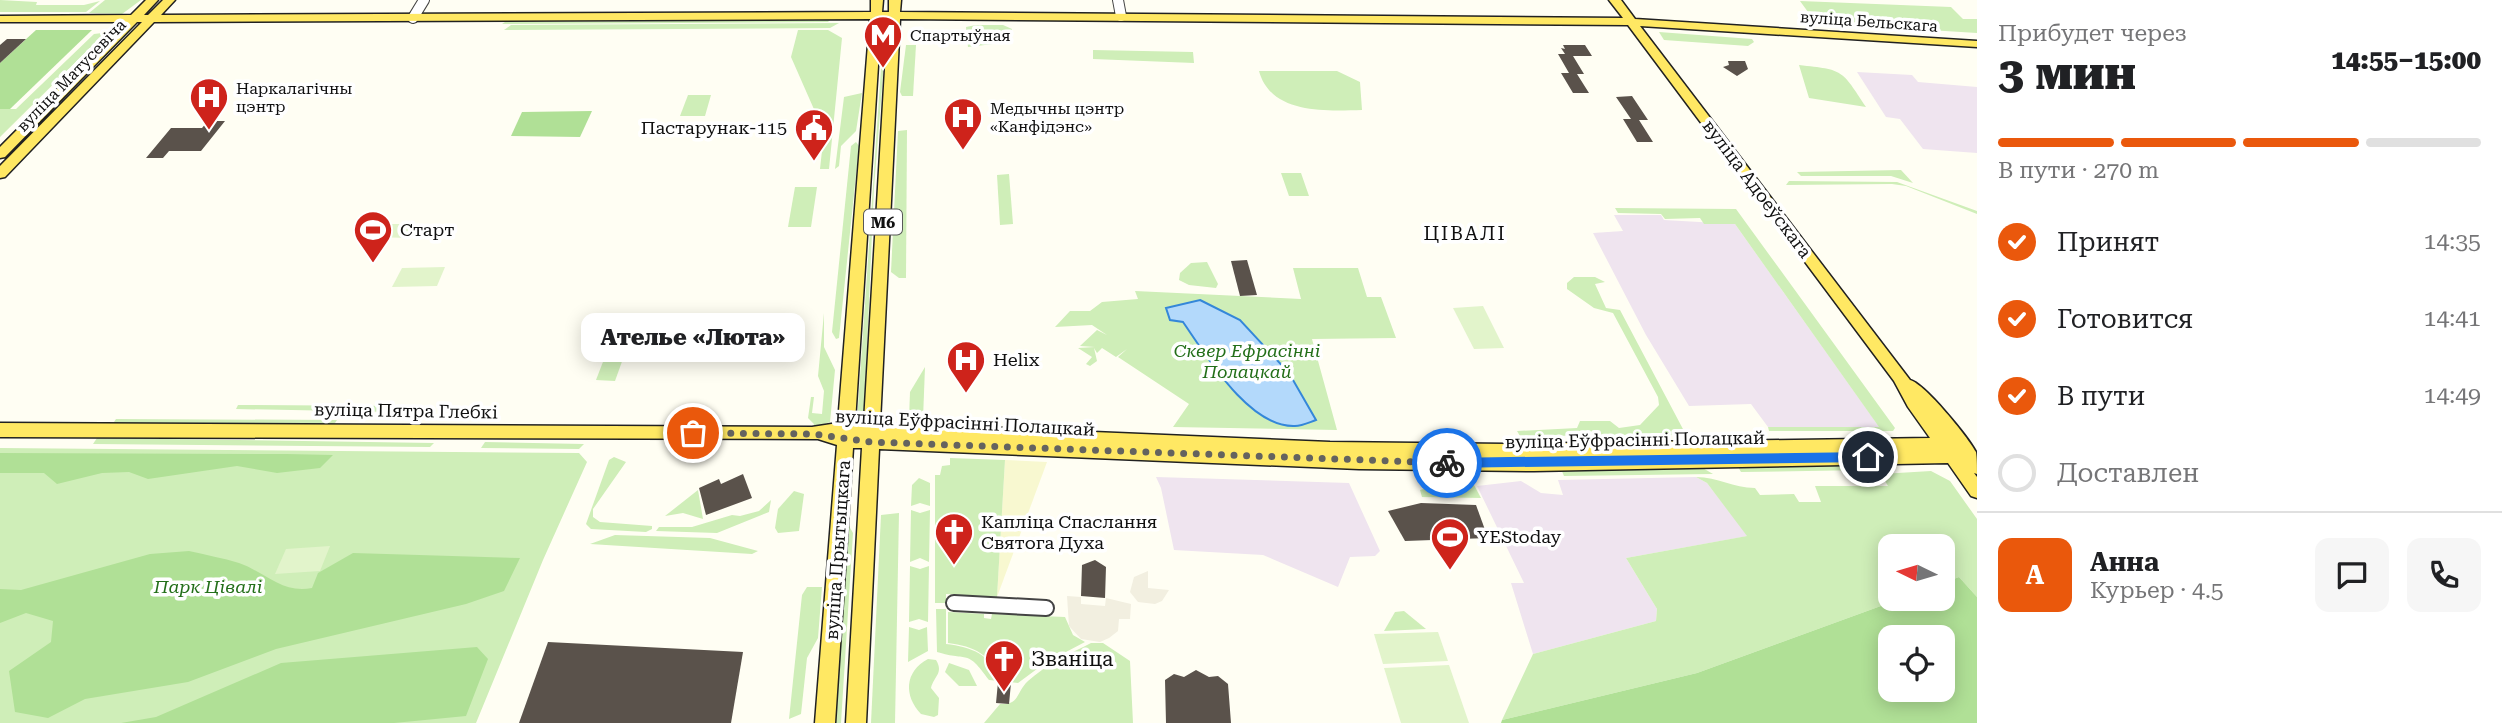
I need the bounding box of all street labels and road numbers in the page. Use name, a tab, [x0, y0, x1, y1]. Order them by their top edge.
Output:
street label: вуліца Бельскага	[1800, 7, 1939, 36]
street label: вуліца Матусевіча	[13, 15, 130, 135]
street label: вуліца Адоеўскага	[1699, 115, 1816, 262]
road number: М6	[864, 210, 902, 234]
street label: вуліца Пятра Глебкі	[314, 398, 498, 423]
street label: вуліца Еўфрасінні Полацкай	[835, 405, 1095, 440]
street label: вуліца Еўфрасінні Полацкай	[1505, 427, 1765, 452]
street label: вуліца Прытыцкага	[821, 459, 854, 641]

